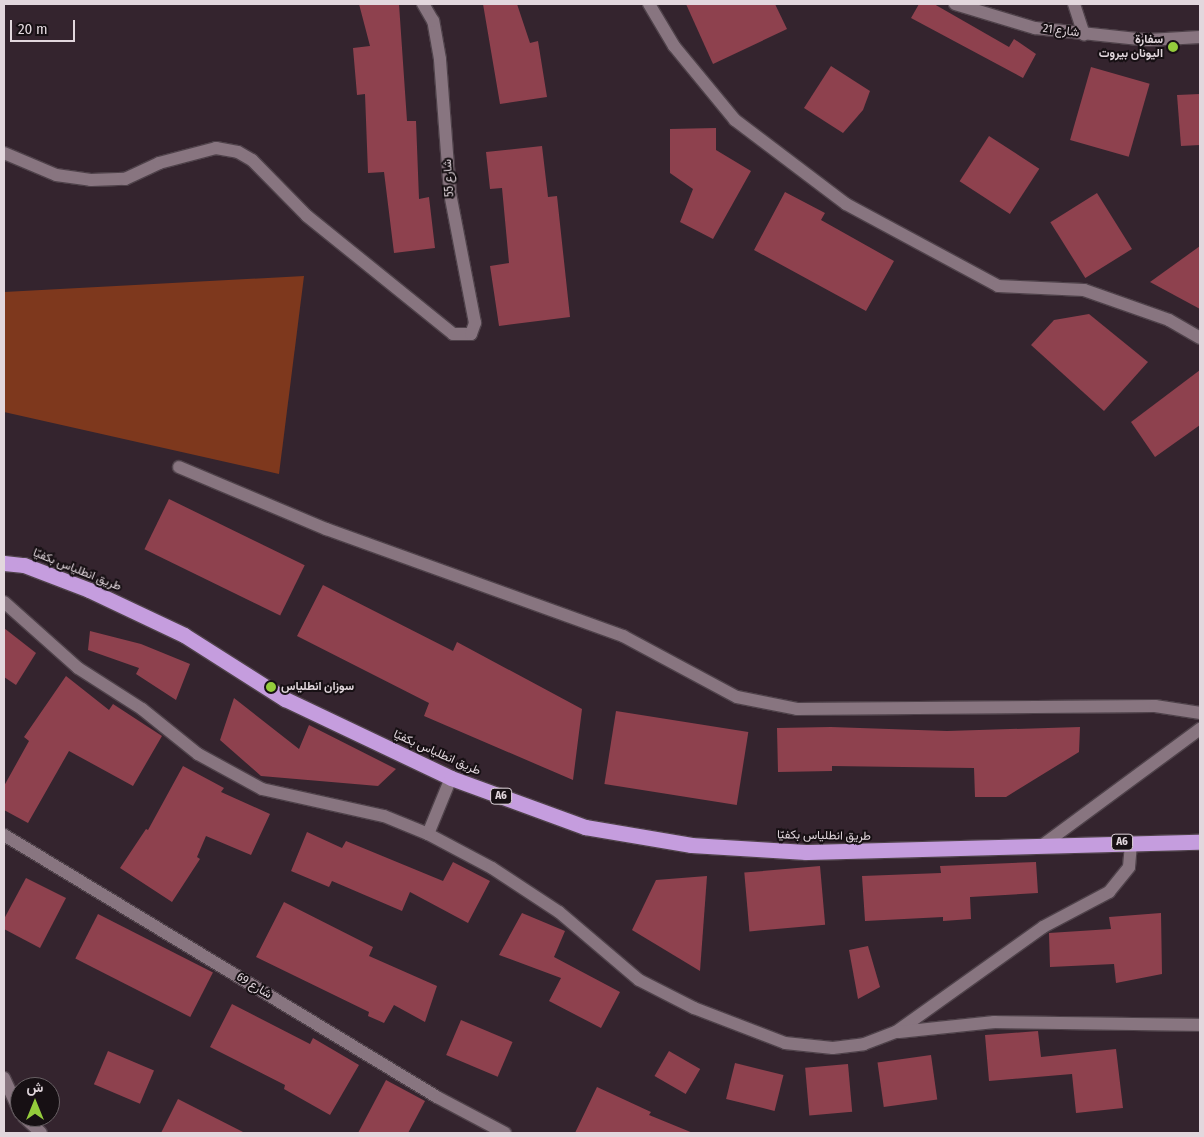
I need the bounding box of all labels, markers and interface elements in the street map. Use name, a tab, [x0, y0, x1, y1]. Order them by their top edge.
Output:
scale bar	[12, 10, 78, 42]
text: 20 m	[18, 20, 48, 38]
street label: شارع 21	[1042, 22, 1080, 40]
place label: سفارة اليونان بيروت	[1099, 33, 1163, 61]
marker: سفارة اليونان بيروت	[1167, 41, 1179, 53]
street label: شارع 55	[440, 159, 458, 197]
street label: طريق انطلياس بكفيّا	[31, 546, 123, 594]
place label: سوزان انطلياس	[281, 680, 354, 694]
marker: سوزان انطلياس	[265, 681, 277, 693]
street label: طريق انطلياس بكفيّا	[391, 727, 483, 779]
road number: A6	[490, 788, 512, 804]
street label: طريق انطلياس بكفيّا	[777, 828, 871, 844]
road number: A6	[1111, 834, 1133, 850]
street label: شارع 69	[234, 970, 274, 1002]
north arrow	[10, 1077, 60, 1127]
text: ش	[27, 1079, 43, 1096]

